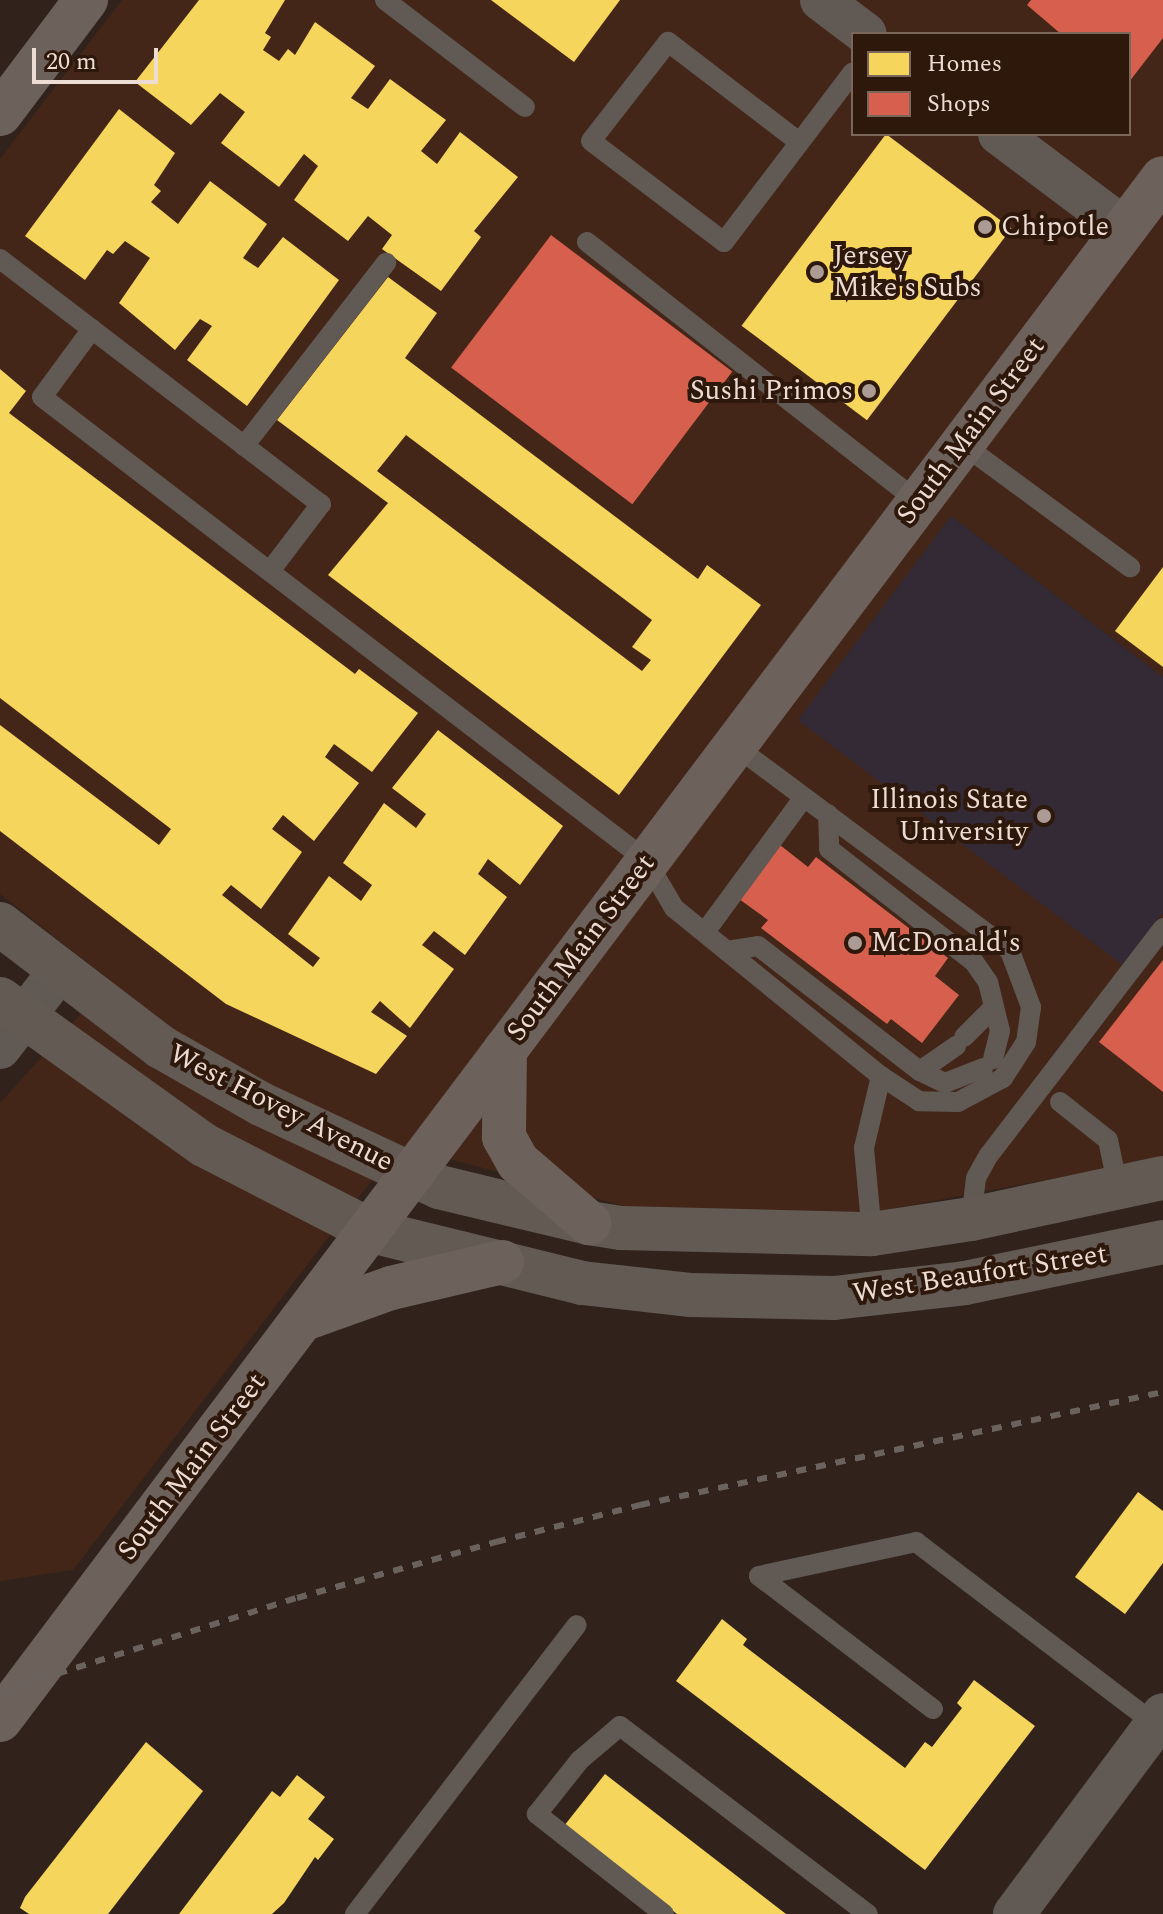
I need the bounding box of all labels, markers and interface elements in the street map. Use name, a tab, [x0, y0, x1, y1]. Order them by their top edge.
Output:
scale bar	[36, 32, 162, 82]
legend	[851, 32, 1131, 136]
text: 20 m	[46, 44, 97, 80]
text: Homes	[927, 46, 1002, 82]
text: Shops	[927, 86, 991, 122]
place label: Chipotle	[1001, 210, 1109, 244]
marker: Chipotle	[976, 218, 994, 236]
place label: Jersey Mike's Subs	[833, 239, 982, 305]
marker: Jersey Mike's Subs	[808, 263, 826, 281]
street label: South Main Street	[890, 331, 1052, 531]
place label: Sushi Primos	[690, 374, 853, 408]
marker: Sushi Primos	[860, 382, 878, 400]
place label: Illinois State University	[870, 783, 1028, 849]
marker: Illinois State University	[1035, 807, 1053, 825]
street label: South Main Street	[500, 848, 662, 1048]
place label: McDonald's	[871, 926, 1021, 960]
marker: McDonald's	[846, 934, 864, 952]
street label: West Hovey Avenue	[163, 1037, 399, 1179]
street label: West Beaufort Street	[850, 1237, 1110, 1311]
street label: South Main Street	[111, 1367, 273, 1567]

